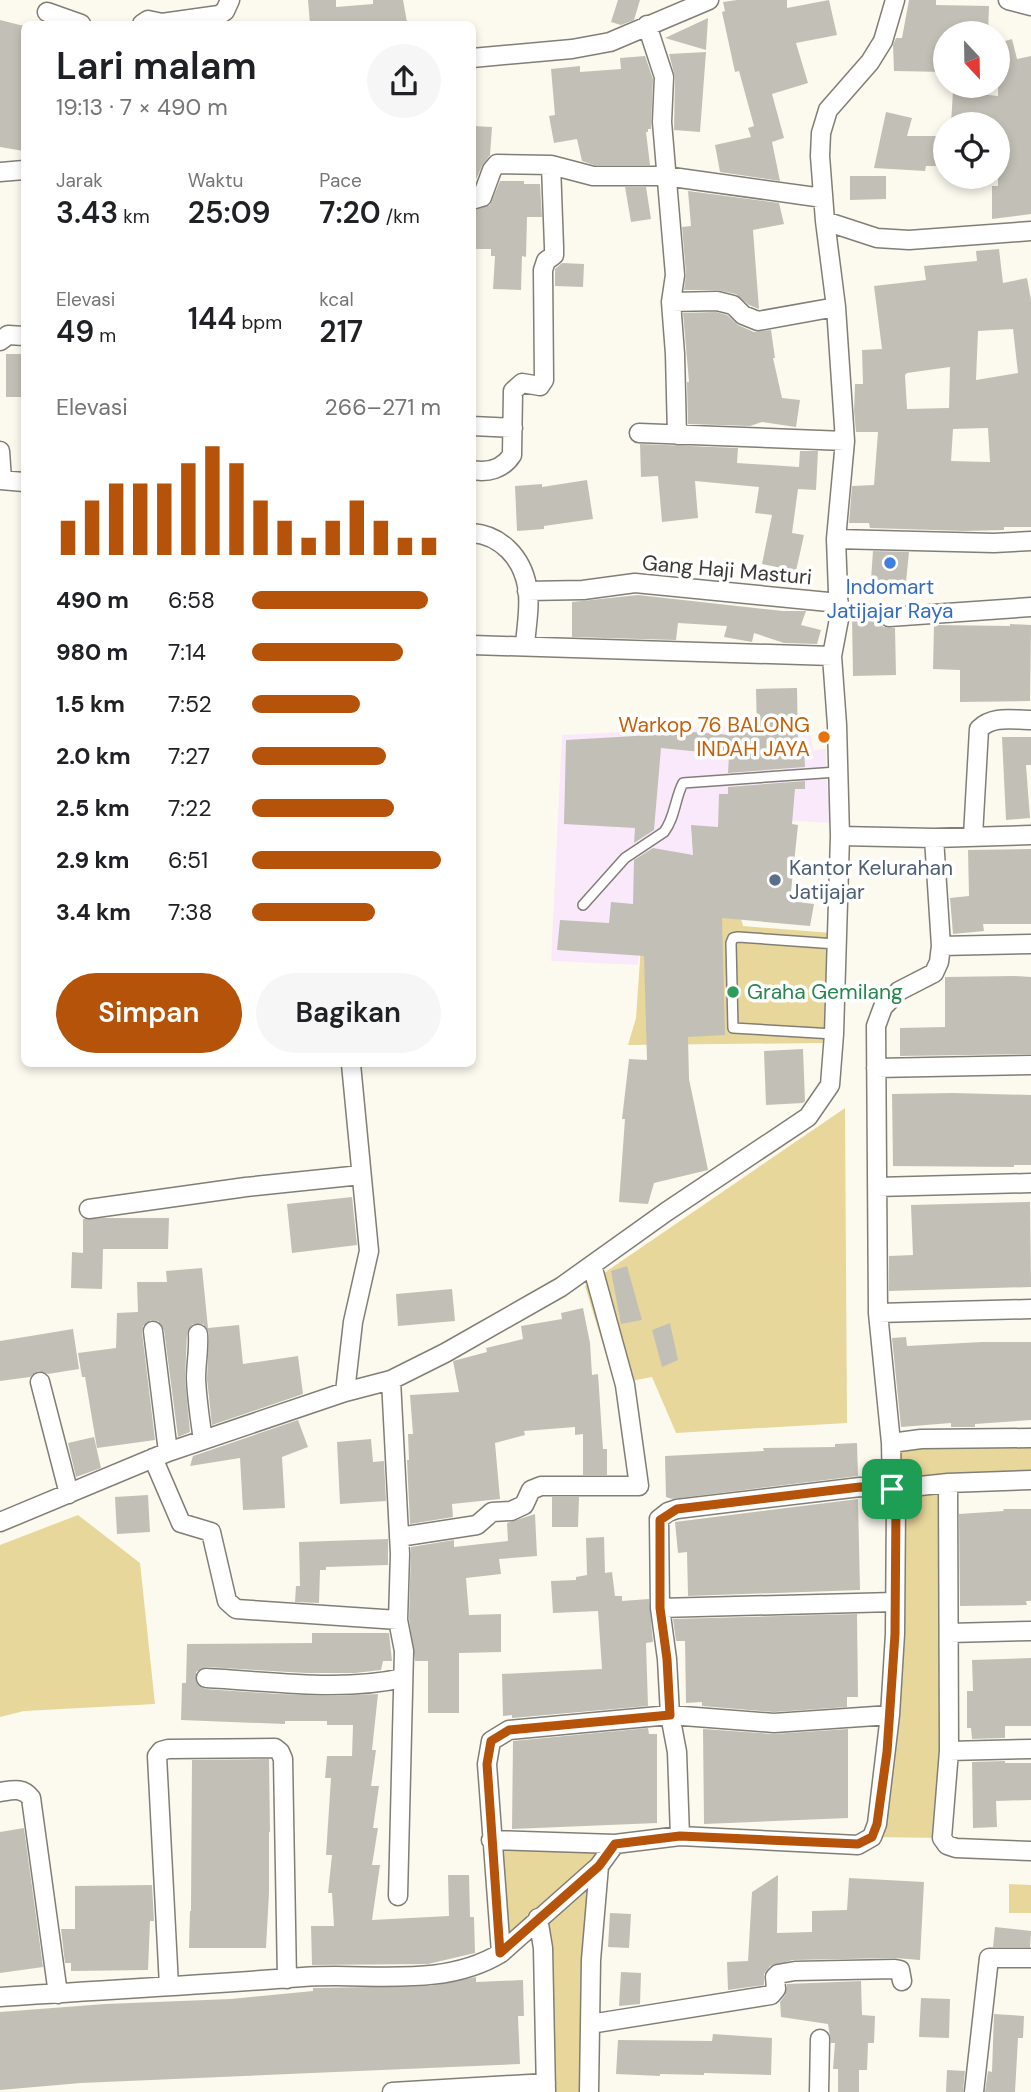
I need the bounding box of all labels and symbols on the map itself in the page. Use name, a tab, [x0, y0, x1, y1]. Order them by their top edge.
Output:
north arrow	[933, 21, 1010, 98]
street label: Gang Haji Masturi	[641, 549, 813, 591]
marker: Indomart Jatijajar Raya	[882, 555, 898, 571]
place label: Indomart Jatijajar Raya	[826, 573, 954, 625]
place label: Warkop 76 BALONG INDAH JAYA	[618, 711, 810, 763]
marker: Warkop 76 BALONG INDAH JAYA	[816, 729, 832, 745]
place label: Kantor Kelurahan Jatijajar	[789, 854, 953, 906]
marker: Kantor Kelurahan Jatijajar	[767, 872, 783, 888]
place label: Graha Gemilang	[747, 978, 903, 1006]
marker: Graha Gemilang	[725, 984, 741, 1000]
pin	[862, 1459, 922, 1519]

